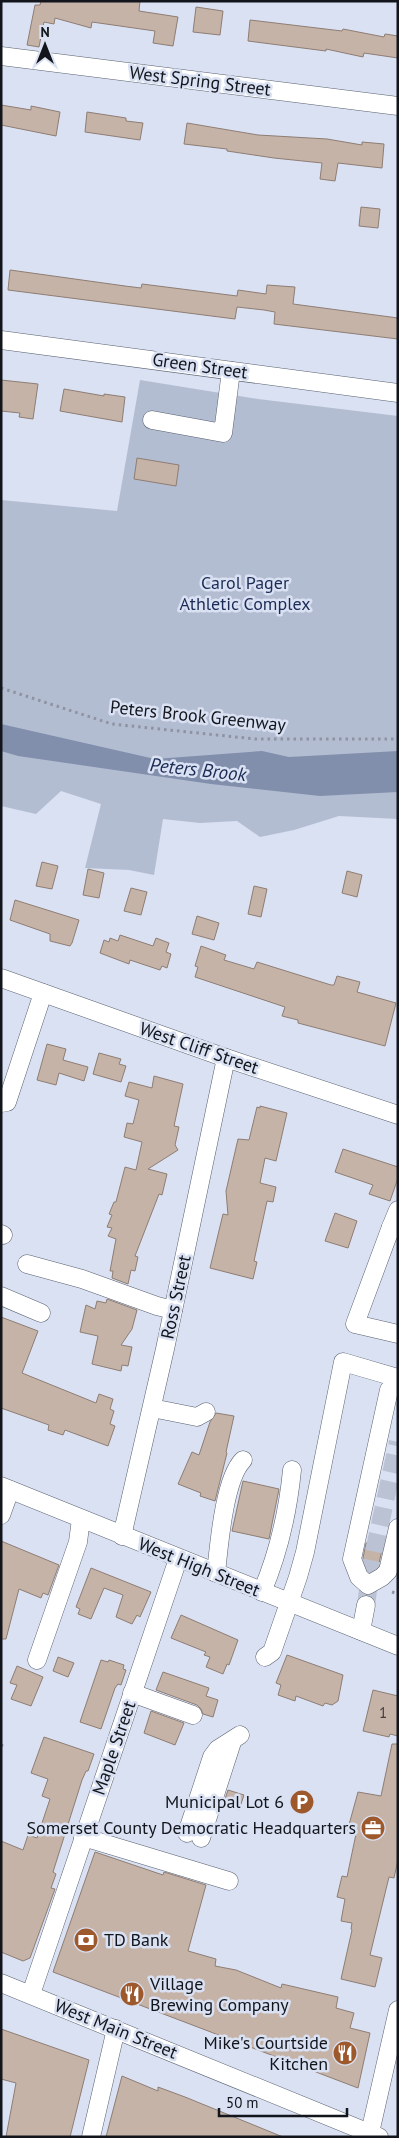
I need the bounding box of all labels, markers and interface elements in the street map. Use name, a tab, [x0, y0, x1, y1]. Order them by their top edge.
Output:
north arrow	[20, 20, 70, 70]
text: N	[40, 23, 50, 41]
street label: West Spring Street	[128, 60, 272, 101]
street label: Green Street	[151, 347, 249, 384]
park label: Carol Pager Athletic Complex	[180, 571, 310, 615]
street label: Peters Brook Greenway	[109, 695, 288, 736]
water label: Peters Brook	[149, 752, 249, 786]
street label: West Cliff Street	[137, 1016, 262, 1079]
street label: Ross Street	[155, 1253, 196, 1341]
street label: West High Street	[135, 1532, 263, 1601]
street label: Maple Street	[87, 1698, 140, 1798]
house number: 1	[379, 1703, 387, 1722]
parking icon: Municipal Lot 6	[289, 1789, 315, 1815]
place label: Municipal Lot 6	[165, 1790, 284, 1813]
office icon: Somerset County Democratic Headquarters	[360, 1815, 386, 1841]
place label: Somerset County Democratic Headquarters	[26, 1816, 356, 1839]
bank icon: TD Bank	[73, 1927, 99, 1953]
place label: TD Bank	[104, 1928, 169, 1951]
place label: Village Brewing Company	[149, 1972, 289, 2016]
restaurant icon: Village Brewing Company	[119, 1981, 145, 2007]
street label: West Main Street	[51, 1993, 181, 2064]
place label: Mike's Courtside Kitchen	[203, 2031, 328, 2075]
restaurant icon: Mike's Courtside Kitchen	[332, 2040, 358, 2066]
scale bar	[219, 2086, 346, 2118]
text: 50 m	[226, 2093, 259, 2112]

